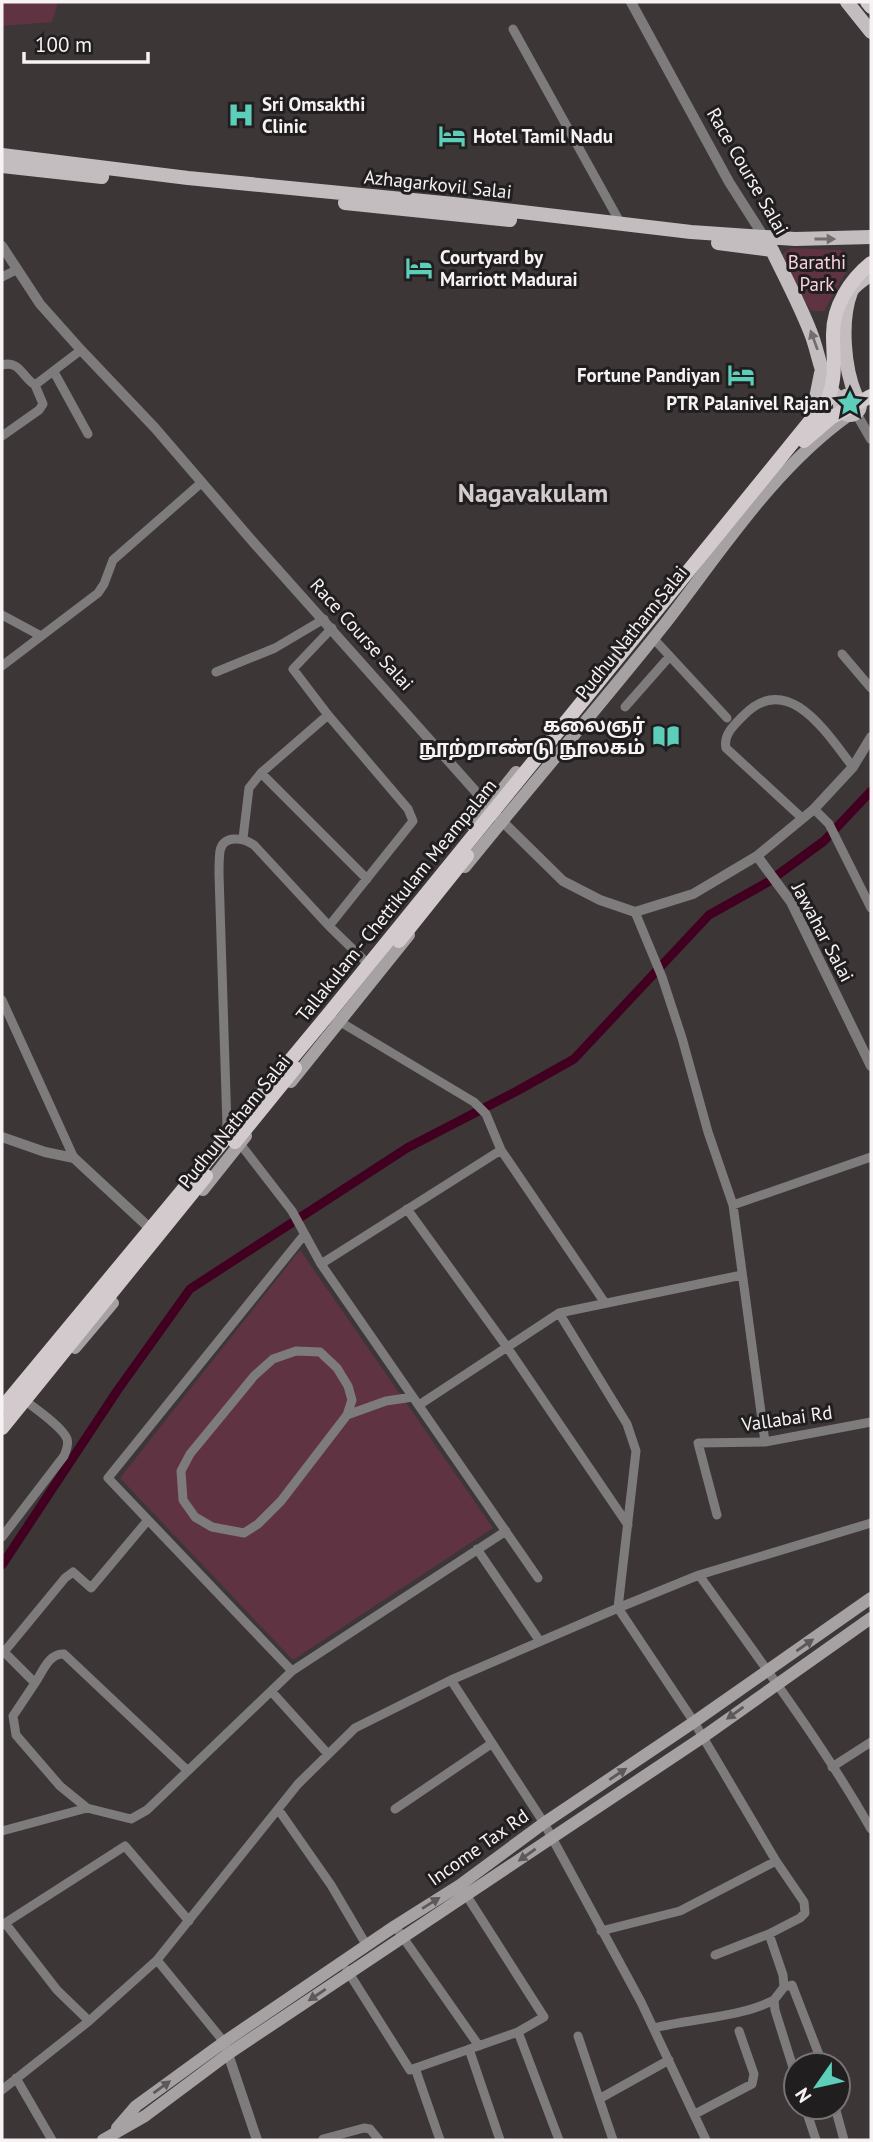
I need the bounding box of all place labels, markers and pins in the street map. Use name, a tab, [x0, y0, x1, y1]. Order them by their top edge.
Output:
place label: Sri Omsakthi Clinic	[262, 92, 365, 138]
hospital icon: Sri Omsakthi Clinic	[226, 100, 256, 130]
hotel icon: Hotel Tamil Nadu	[437, 121, 467, 151]
place label: Hotel Tamil Nadu	[473, 124, 613, 148]
place label: Courtyard by Marriott Madurai	[440, 245, 578, 291]
hotel icon: Courtyard by Marriott Madurai	[404, 253, 434, 283]
hotel icon: Fortune Pandiyan	[726, 360, 756, 390]
place label: Fortune Pandiyan	[577, 363, 720, 387]
place icon: PTR Palanivel Rajan	[835, 388, 865, 418]
place label: PTR Palanivel Rajan	[666, 391, 829, 415]
place label: கலைஞர் நூற்றாண்டு நூலகம்	[419, 713, 645, 760]
library icon: கலைஞர் நூற்றாண்டு நூலகம்	[651, 721, 681, 751]

